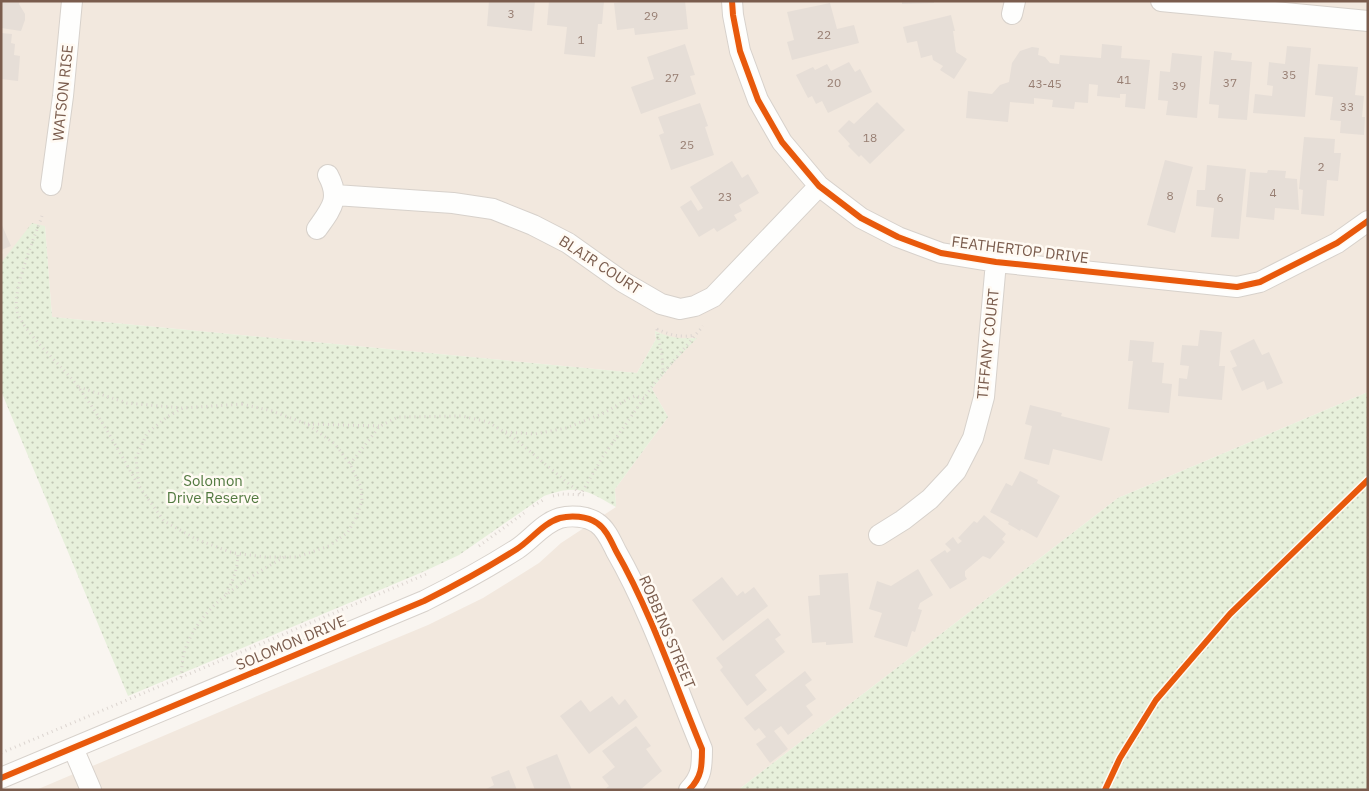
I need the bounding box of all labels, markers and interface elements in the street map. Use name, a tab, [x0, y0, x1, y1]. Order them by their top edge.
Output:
house number: 3	[507, 6, 515, 21]
house number: 29	[644, 8, 658, 23]
house number: 22	[817, 27, 831, 42]
house number: 1	[577, 32, 585, 47]
street label: WATSON RISE	[48, 44, 77, 142]
house number: 35	[1282, 67, 1296, 82]
house number: 27	[665, 70, 679, 85]
house number: 41	[1117, 72, 1131, 87]
house number: 20	[827, 75, 841, 90]
house number: 37	[1223, 75, 1237, 90]
house number: 43-45	[1028, 76, 1062, 91]
house number: 39	[1172, 78, 1186, 93]
house number: 33	[1340, 99, 1354, 114]
house number: 18	[863, 130, 877, 145]
house number: 25	[680, 137, 694, 152]
house number: 2	[1317, 159, 1325, 174]
house number: 4	[1269, 185, 1277, 200]
house number: 8	[1166, 188, 1174, 203]
house number: 23	[718, 189, 732, 204]
house number: 6	[1216, 190, 1224, 205]
street label: BLAIR COURT	[556, 231, 645, 298]
street label: FEATHERTOP DRIVE	[950, 232, 1090, 267]
street label: TIFFANY COURT	[972, 287, 1003, 400]
park label: Solomon Drive Reserve	[167, 471, 259, 507]
street label: ROBBINS STREET	[635, 572, 700, 692]
street label: SOLOMON DRIVE	[233, 611, 349, 674]

